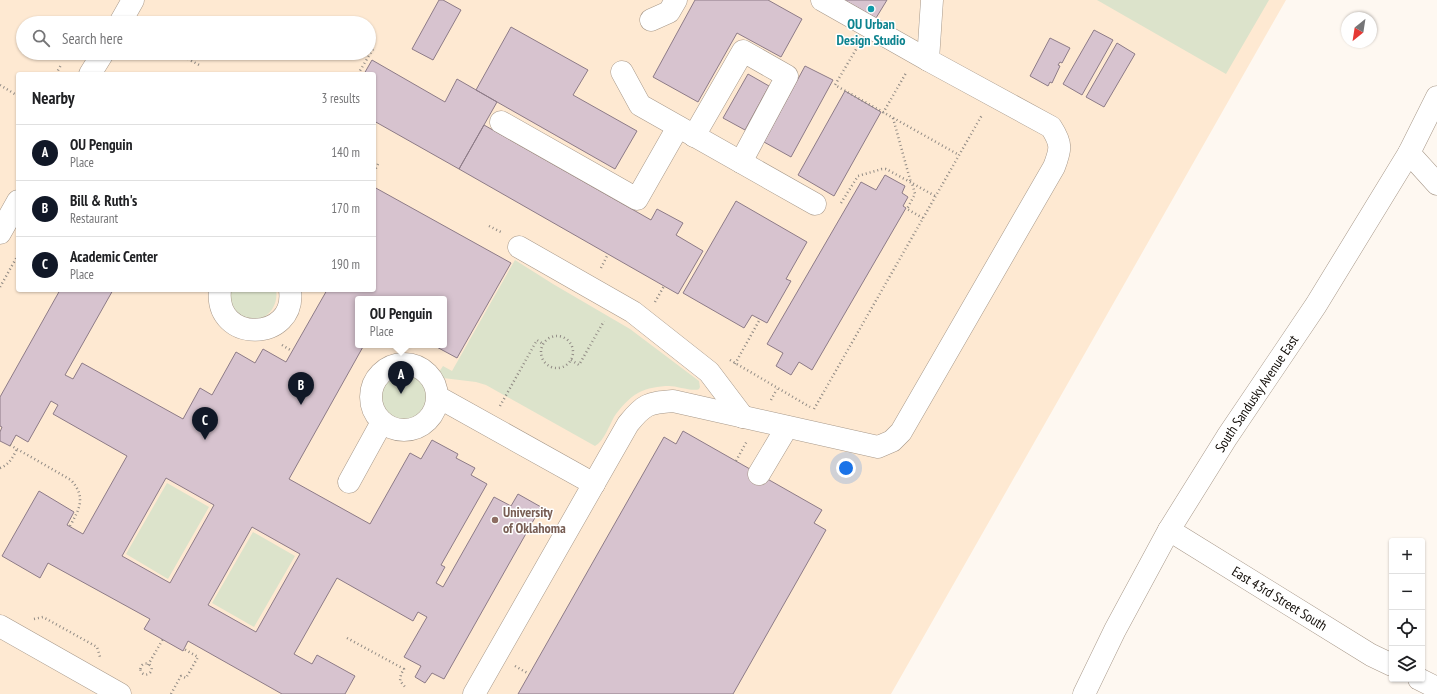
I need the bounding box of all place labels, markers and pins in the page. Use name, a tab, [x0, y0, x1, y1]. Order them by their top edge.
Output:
marker: OU Urban Design Studio	[866, 4, 876, 14]
place label: OU Urban Design Studio	[837, 15, 905, 49]
pin: A	[388, 361, 414, 394]
pin: B	[288, 372, 314, 405]
pin: C	[192, 407, 218, 440]
place label: University of Oklahoma	[503, 503, 566, 537]
marker: University of Oklahoma	[490, 515, 500, 525]

